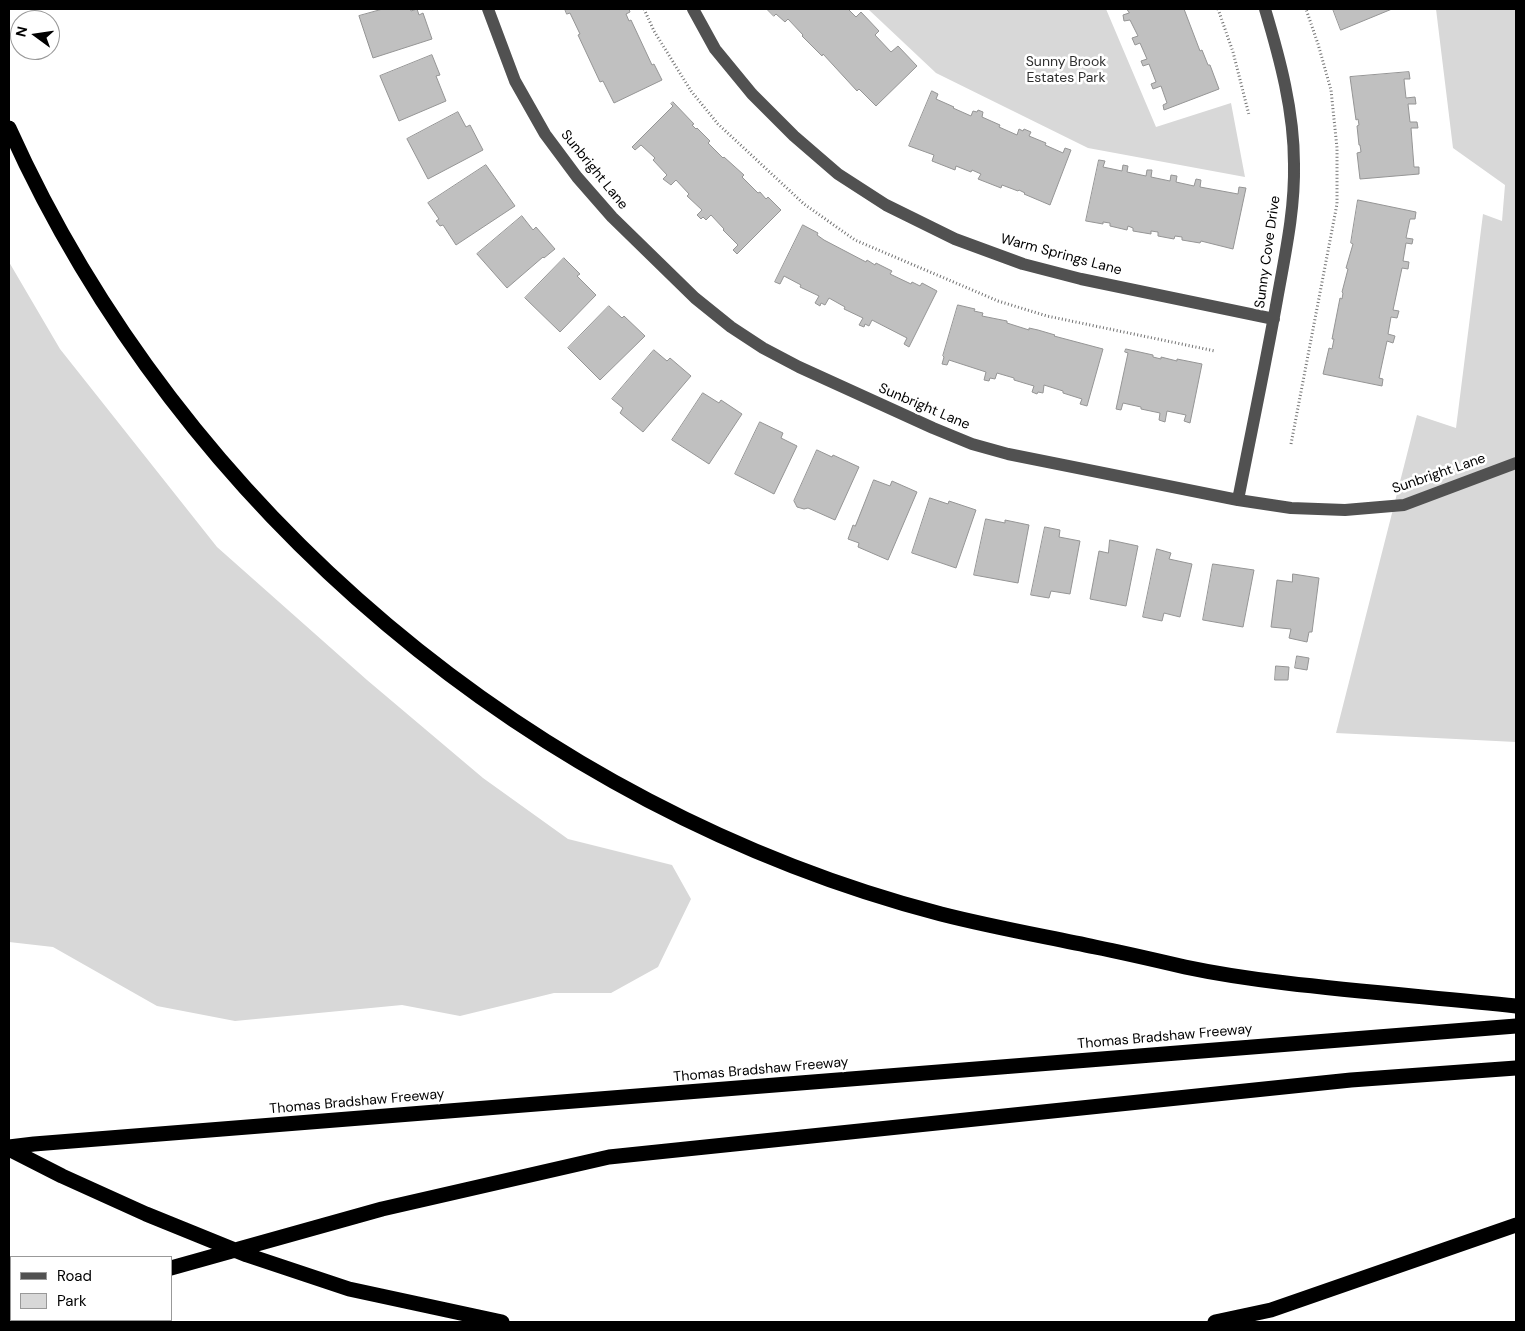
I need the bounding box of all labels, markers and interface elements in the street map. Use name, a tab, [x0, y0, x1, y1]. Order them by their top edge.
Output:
north arrow	[10, 10, 60, 60]
text: N	[11, 24, 31, 39]
park label: Sunny Brook Estates Park	[1026, 54, 1106, 86]
street label: Sunbright Lane	[557, 127, 631, 213]
street label: Sunny Cove Drive	[1252, 195, 1284, 309]
street label: Warm Springs Lane	[999, 231, 1123, 279]
street label: Sunbright Lane	[876, 380, 972, 434]
street label: Sunbright Lane	[1390, 450, 1488, 498]
street label: Thomas Bradshaw Freeway	[1077, 1021, 1253, 1053]
street label: Thomas Bradshaw Freeway	[673, 1054, 849, 1086]
street label: Thomas Bradshaw Freeway	[269, 1086, 445, 1118]
legend	[10, 1256, 172, 1321]
text: Road	[57, 1266, 92, 1286]
text: Park	[57, 1291, 87, 1311]

